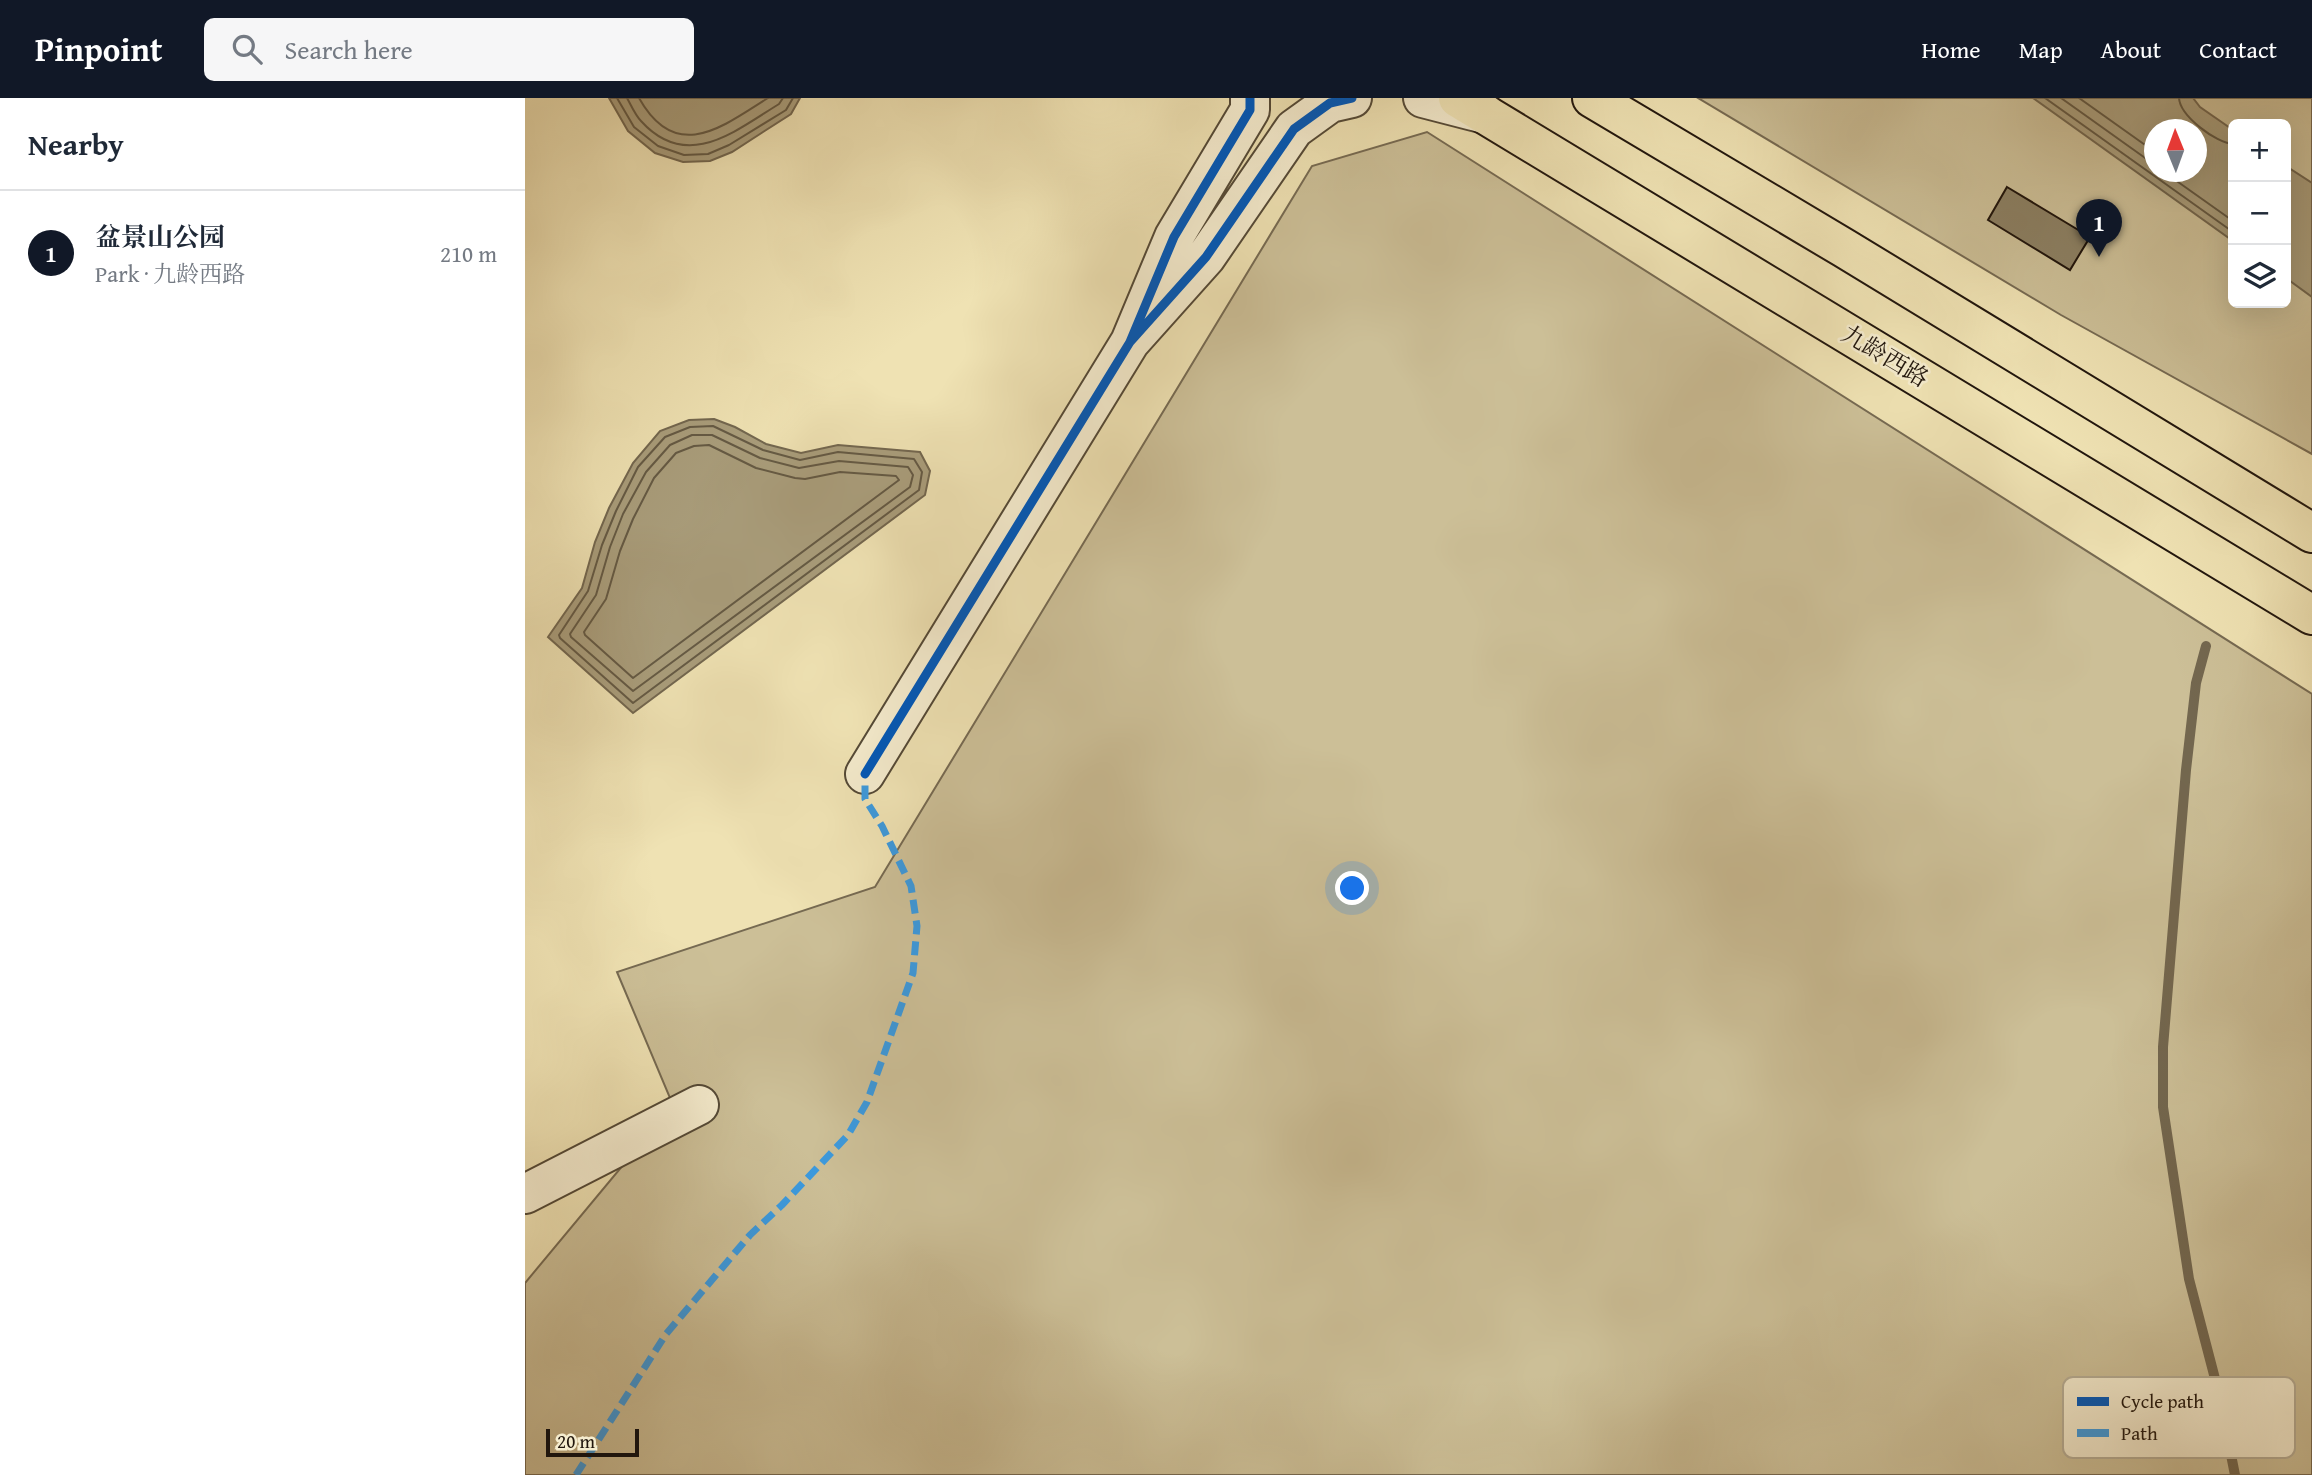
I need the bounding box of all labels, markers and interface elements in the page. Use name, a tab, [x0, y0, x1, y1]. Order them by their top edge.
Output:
search box	[204, 18, 694, 81]
text: Pinpoint	[35, 25, 162, 73]
icon: search	[228, 30, 266, 68]
text: Search here	[284, 30, 413, 69]
text: Home	[1922, 32, 1981, 67]
text: Map	[2019, 32, 2063, 67]
text: About	[2101, 32, 2161, 67]
text: Contact	[2199, 32, 2277, 67]
north arrow	[2144, 119, 2207, 182]
map controls	[2228, 119, 2291, 308]
button: +	[2228, 119, 2291, 182]
text: Nearby	[28, 122, 124, 166]
button: −	[2228, 182, 2291, 245]
pin: 1	[2076, 199, 2122, 257]
text: 盆景山公园	[95, 217, 225, 256]
text: 1	[45, 237, 57, 270]
text: 210 m	[440, 237, 497, 270]
button: layers	[2228, 245, 2291, 308]
text: Park · 九龄西路	[95, 257, 245, 290]
street label: 九龄西路	[1835, 316, 1935, 395]
your location	[1335, 871, 1369, 905]
legend	[2063, 1377, 2295, 1458]
text: Cycle path	[2121, 1387, 2204, 1415]
text: Path	[2121, 1419, 2158, 1447]
scale bar	[546, 1426, 639, 1458]
text: 20 m	[557, 1427, 595, 1455]

